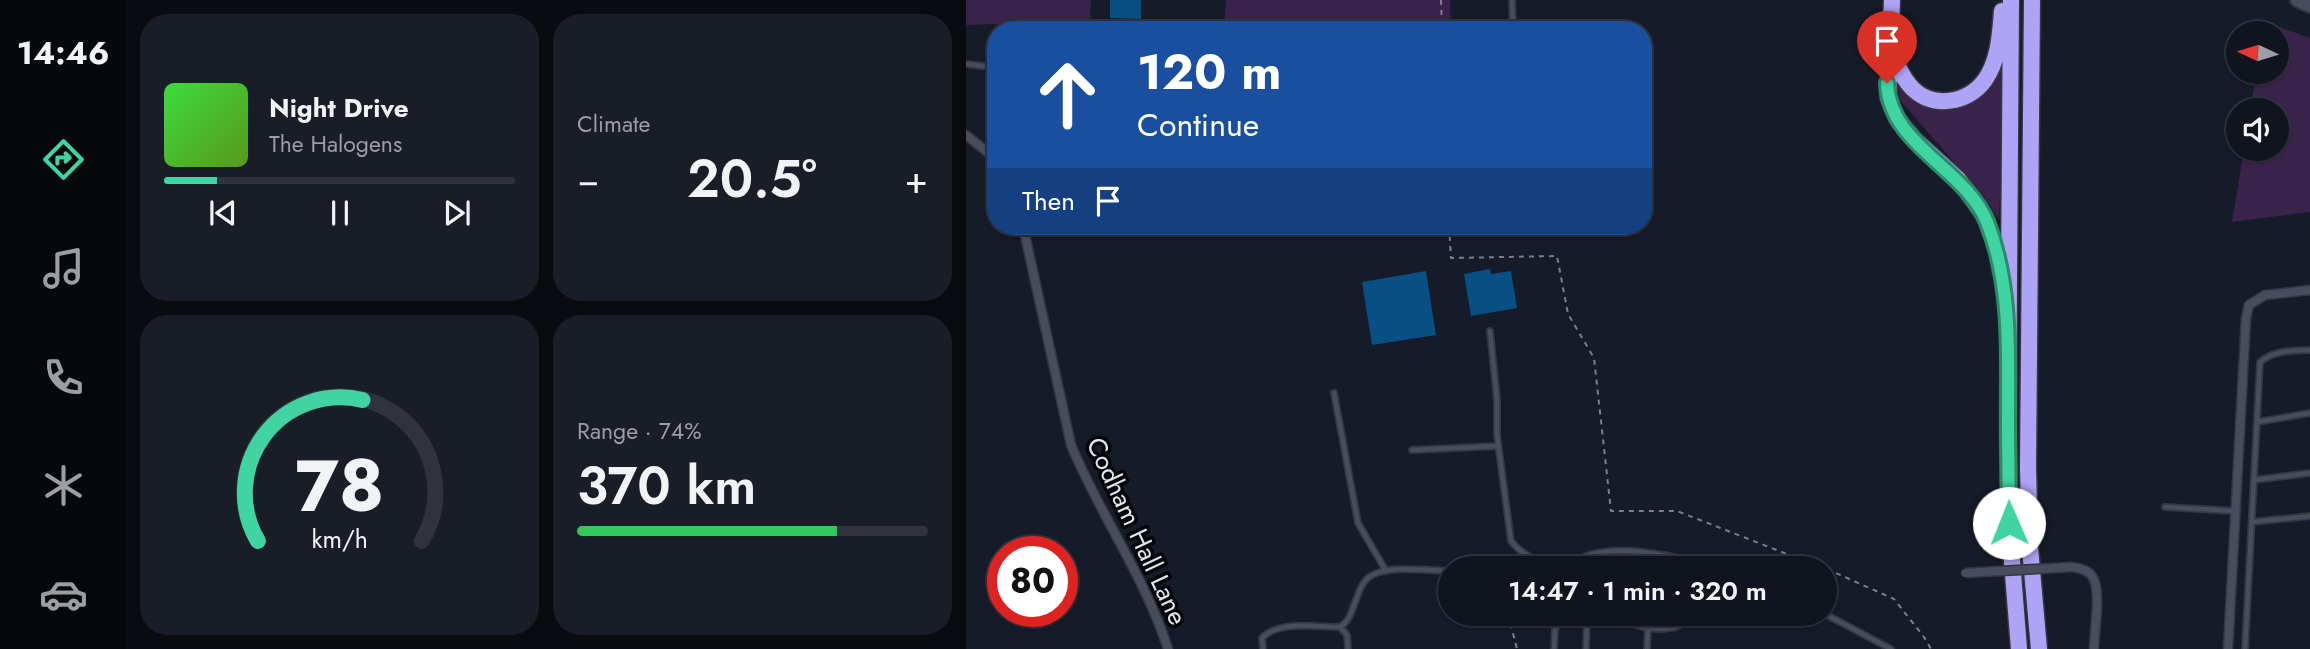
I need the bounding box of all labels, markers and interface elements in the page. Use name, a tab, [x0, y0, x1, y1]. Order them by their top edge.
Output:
pin	[1857, 11, 1917, 83]
north arrow	[2226, 21, 2289, 84]
map controls	[2226, 21, 2289, 161]
icon: arrive	[1868, 22, 1906, 60]
text: 14:46	[17, 30, 109, 76]
text: 120 m	[1137, 37, 1281, 107]
icon: ahead	[1022, 49, 1113, 140]
text: Night Drive	[269, 89, 409, 127]
button: sound	[2226, 98, 2289, 161]
text: Continue	[1137, 102, 1259, 148]
text: Climate	[577, 107, 650, 141]
text: The Halogens	[269, 127, 402, 161]
icon: directions	[39, 135, 88, 184]
text: 20.5°	[687, 141, 817, 217]
text: −	[577, 152, 599, 207]
text: +	[905, 152, 928, 207]
text: Then	[1022, 182, 1075, 220]
icon: arrive	[1089, 182, 1127, 220]
icon: previous	[204, 194, 242, 232]
icon: pause	[321, 194, 359, 232]
icon: next	[438, 194, 476, 232]
icon: music	[39, 244, 88, 293]
icon: phone	[39, 353, 88, 402]
text: Range · 74%	[577, 414, 701, 448]
street label: Codham Hall Lane	[1077, 431, 1197, 631]
text: 78	[295, 433, 384, 538]
text: 370 km	[577, 448, 756, 524]
icon: climate	[39, 461, 88, 510]
position arrow	[1972, 486, 2046, 560]
text: km/h	[311, 521, 368, 557]
speed limit sign: 80	[987, 536, 1078, 627]
icon: car	[39, 570, 88, 619]
text: 14:47 · 1 min · 320 m	[1508, 572, 1767, 610]

